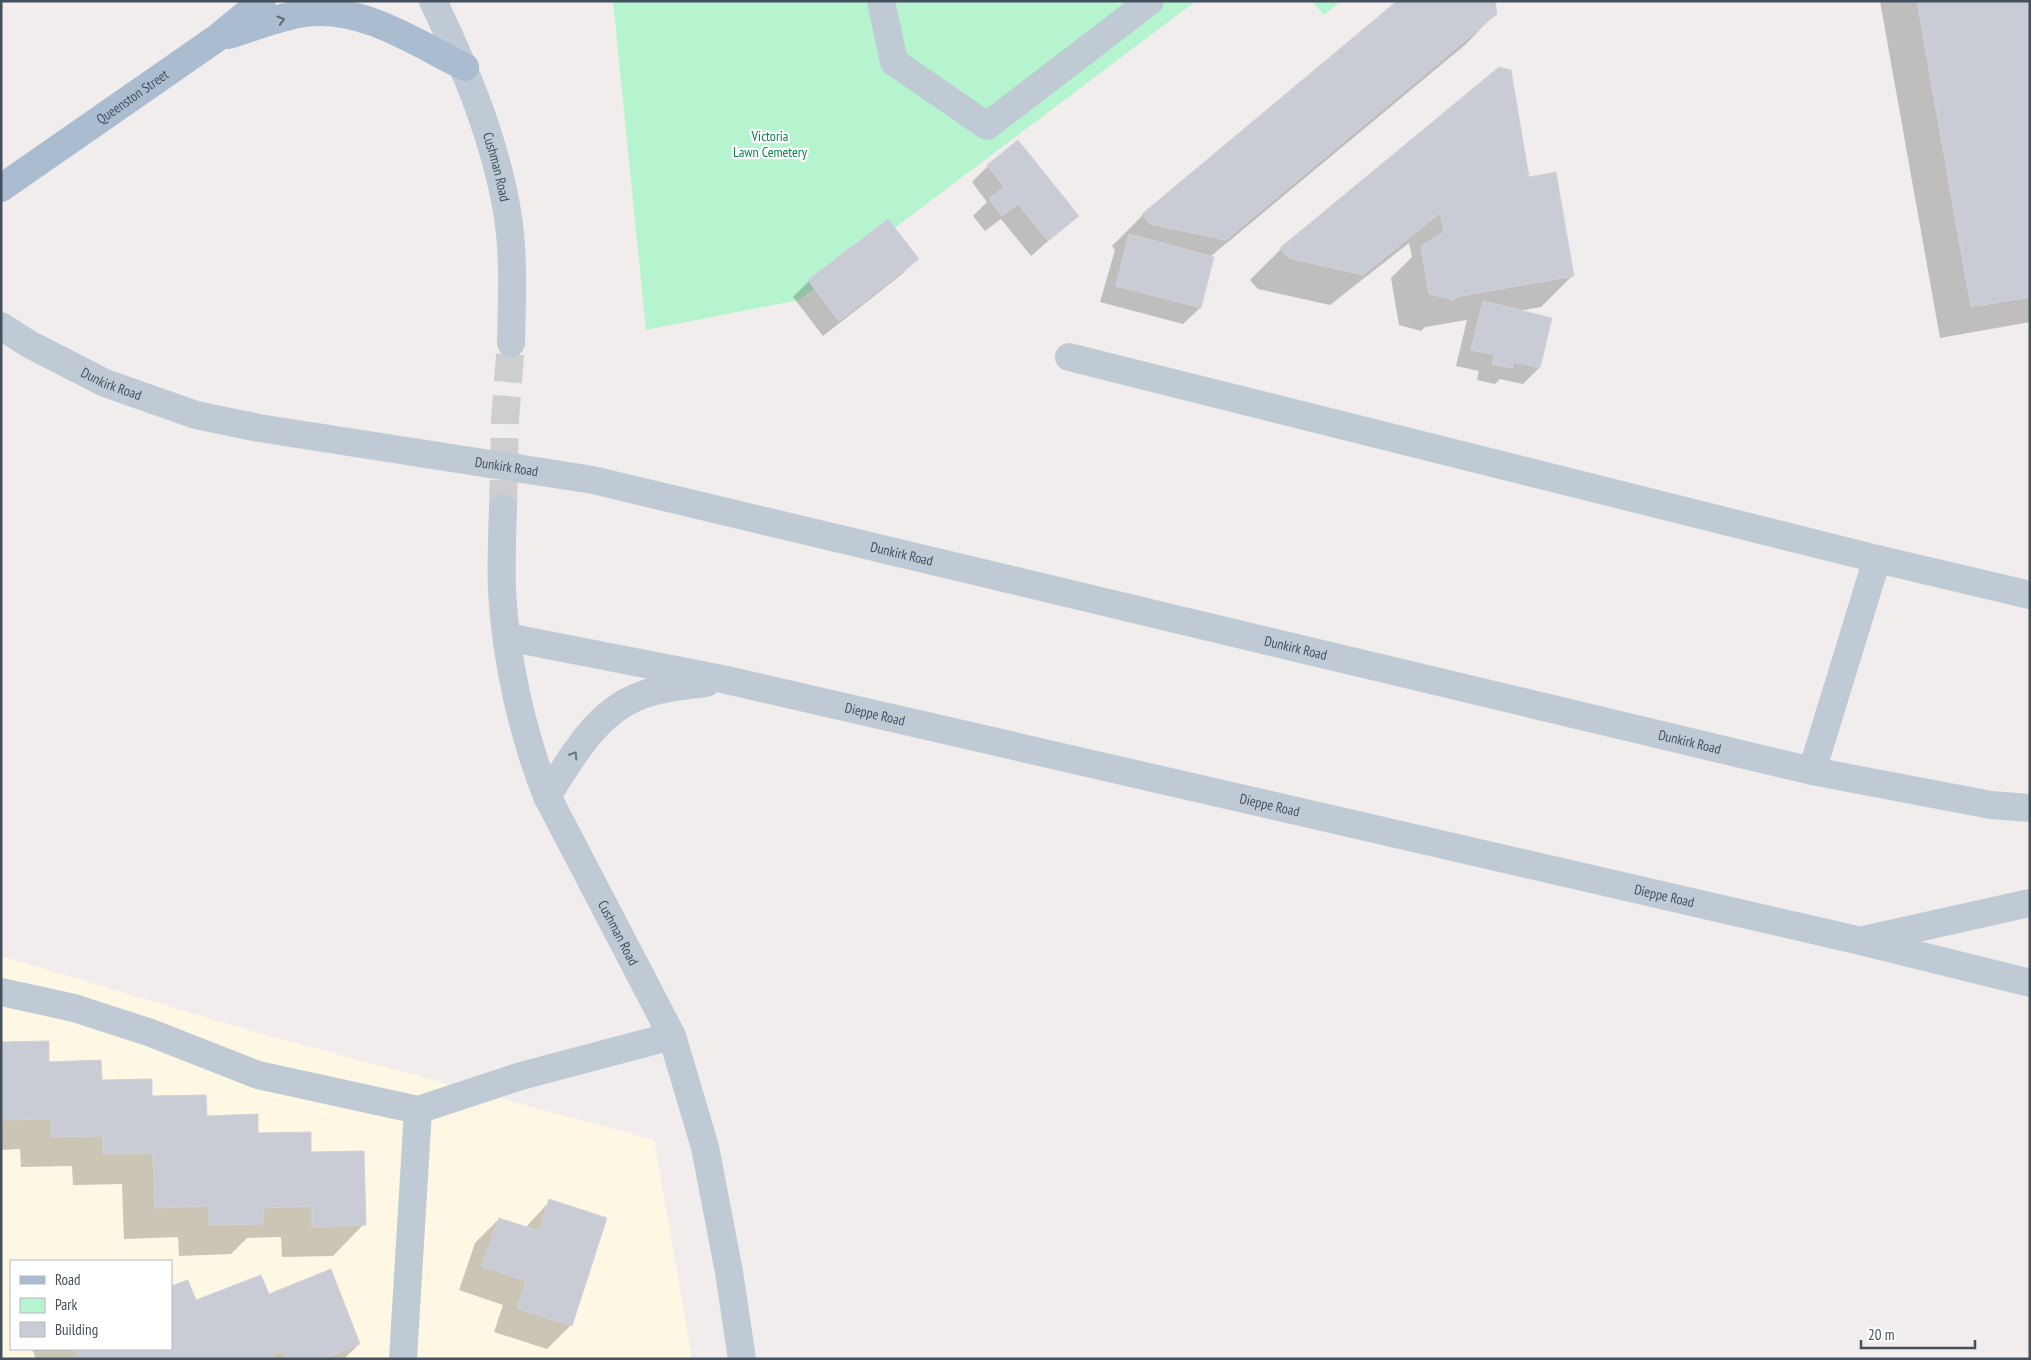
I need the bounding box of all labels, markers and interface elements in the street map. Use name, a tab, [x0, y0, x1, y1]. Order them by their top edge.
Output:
one-way arrow	[276, 15, 284, 25]
street label: Queenston Street	[93, 65, 172, 128]
park label: Victoria Lawn Cemetery	[733, 127, 808, 161]
street label: Cushman Road	[479, 130, 514, 203]
street label: Dunkirk Road	[78, 363, 144, 404]
street label: Dunkirk Road	[474, 453, 539, 480]
street label: Dunkirk Road	[869, 538, 935, 570]
street label: Dunkirk Road	[1263, 632, 1329, 664]
street label: Dieppe Road	[843, 698, 907, 730]
street label: Dunkirk Road	[1656, 726, 1723, 758]
one-way arrow	[567, 751, 577, 760]
street label: Dieppe Road	[1238, 789, 1301, 821]
street label: Dieppe Road	[1633, 880, 1696, 911]
street label: Cushman Road	[594, 897, 643, 968]
legend	[10, 1260, 172, 1350]
text: Road	[55, 1270, 81, 1289]
text: Park	[55, 1295, 77, 1314]
scale bar	[1861, 1318, 1975, 1350]
text: Building	[55, 1320, 98, 1339]
text: 20 m	[1868, 1325, 1894, 1344]

